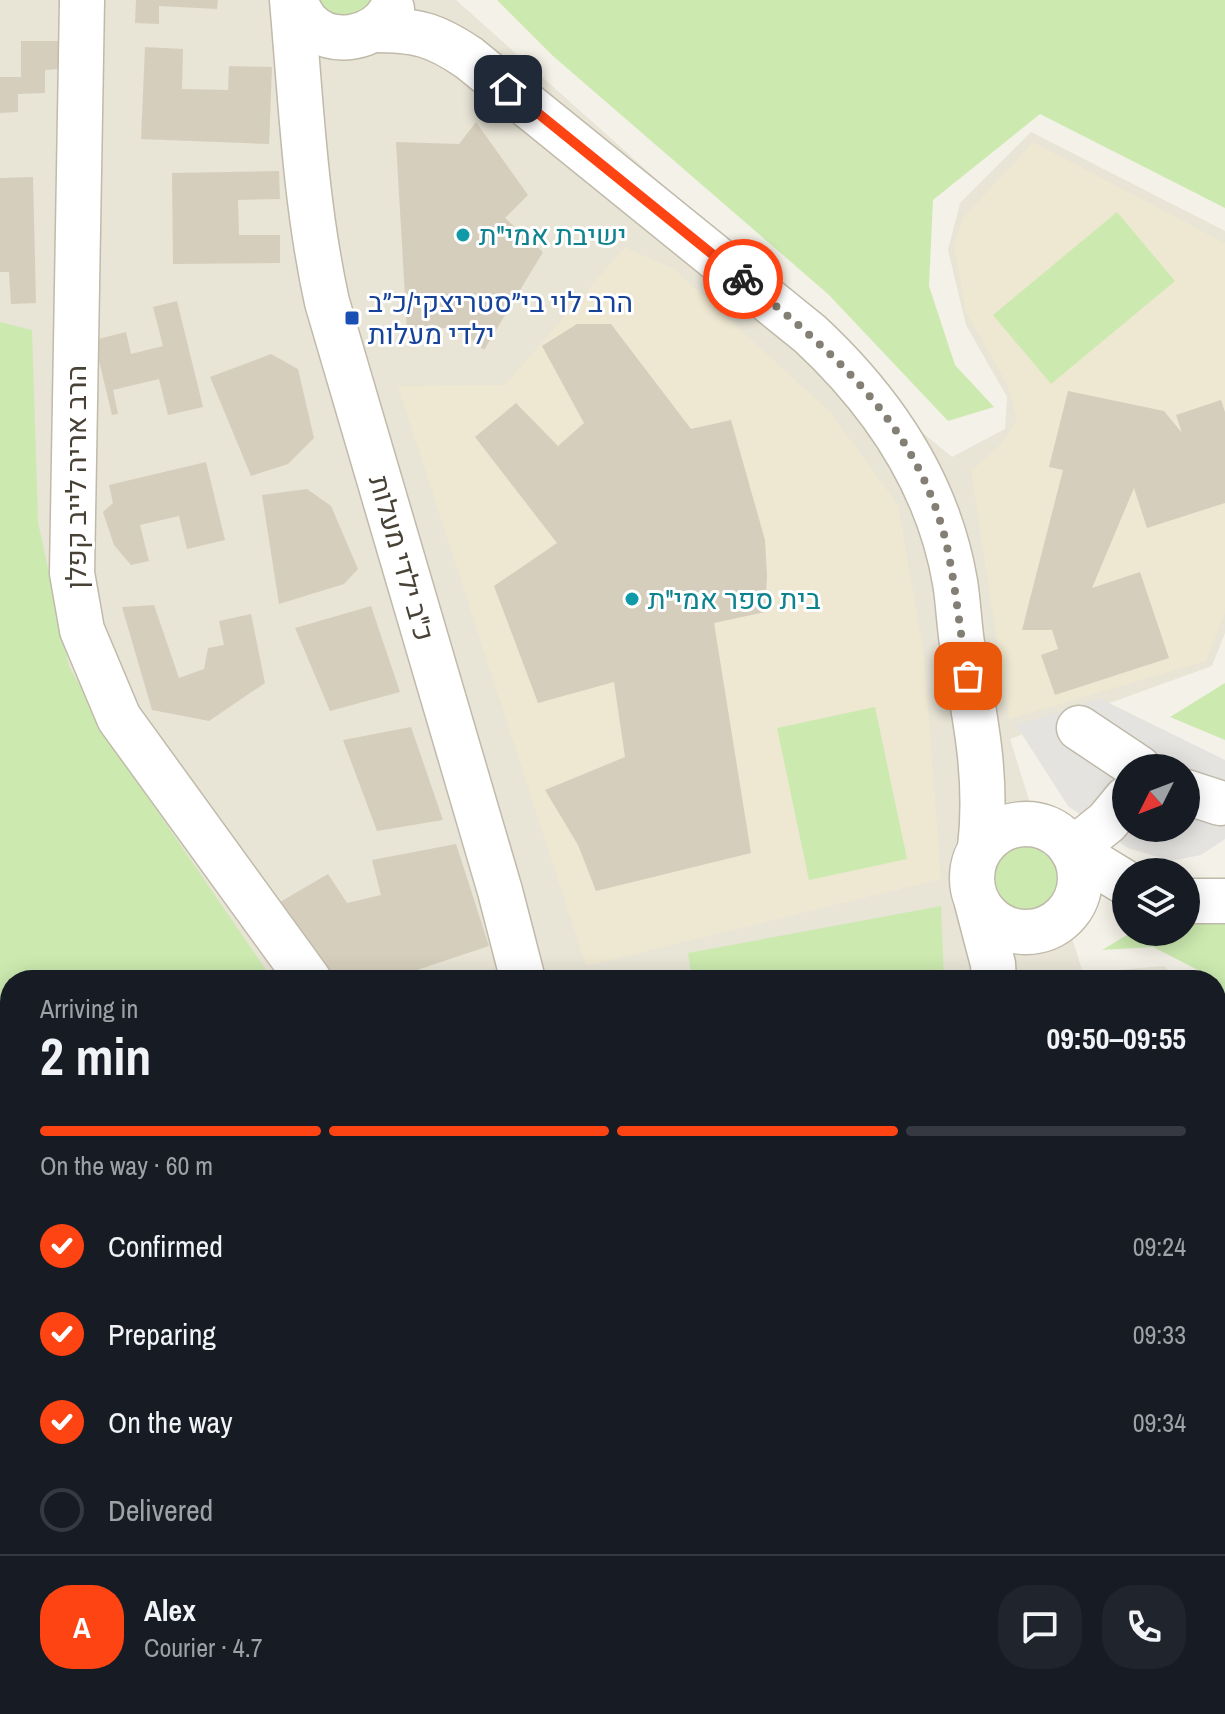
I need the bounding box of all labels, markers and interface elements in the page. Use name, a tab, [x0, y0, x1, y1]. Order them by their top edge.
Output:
pin	[474, 55, 542, 123]
icon: home	[486, 67, 530, 111]
place label: ישיבת אמי"ת	[479, 216, 627, 254]
marker: ישיבת אמי"ת	[454, 226, 472, 244]
courier	[703, 239, 783, 319]
icon: bike	[721, 257, 765, 301]
place label: הרב לוי בי״סטריצקי/כ״ב ילדי מעלות	[368, 283, 633, 353]
marker: הרב לוי בי״סטריצקי/כ״ב ילדי מעלות	[343, 309, 361, 327]
street label: הרב אריה לייב קפלן	[57, 365, 95, 589]
street label: כ"ב ילדי מעלות	[360, 471, 444, 645]
place label: בית ספר אמי"ת	[648, 580, 821, 618]
marker: בית ספר אמי"ת	[623, 590, 641, 608]
pin	[934, 642, 1002, 710]
icon: bag	[946, 654, 990, 698]
north arrow	[1112, 754, 1200, 842]
map controls	[1112, 754, 1200, 946]
button: layers	[1112, 858, 1200, 946]
text: Arriving in	[40, 991, 138, 1026]
text: 09:50–09:55	[1047, 1018, 1186, 1058]
text: 2 min	[40, 1021, 151, 1091]
text: On the way · 60 m	[40, 1148, 213, 1183]
icon: check	[40, 1224, 84, 1268]
text: Confirmed	[108, 1226, 223, 1266]
text: 09:24	[1133, 1229, 1186, 1264]
icon: check	[40, 1312, 84, 1356]
text: Preparing	[108, 1314, 216, 1354]
text: 09:33	[1133, 1317, 1186, 1352]
icon: check	[40, 1400, 84, 1444]
text: On the way	[108, 1402, 232, 1442]
text: 09:34	[1133, 1405, 1186, 1440]
text: Delivered	[108, 1490, 213, 1530]
button: chat	[998, 1585, 1082, 1669]
button: phone	[1102, 1585, 1186, 1669]
text: Alex	[144, 1590, 196, 1630]
text: A	[73, 1607, 91, 1647]
text: Courier · 4.7	[144, 1630, 263, 1665]

